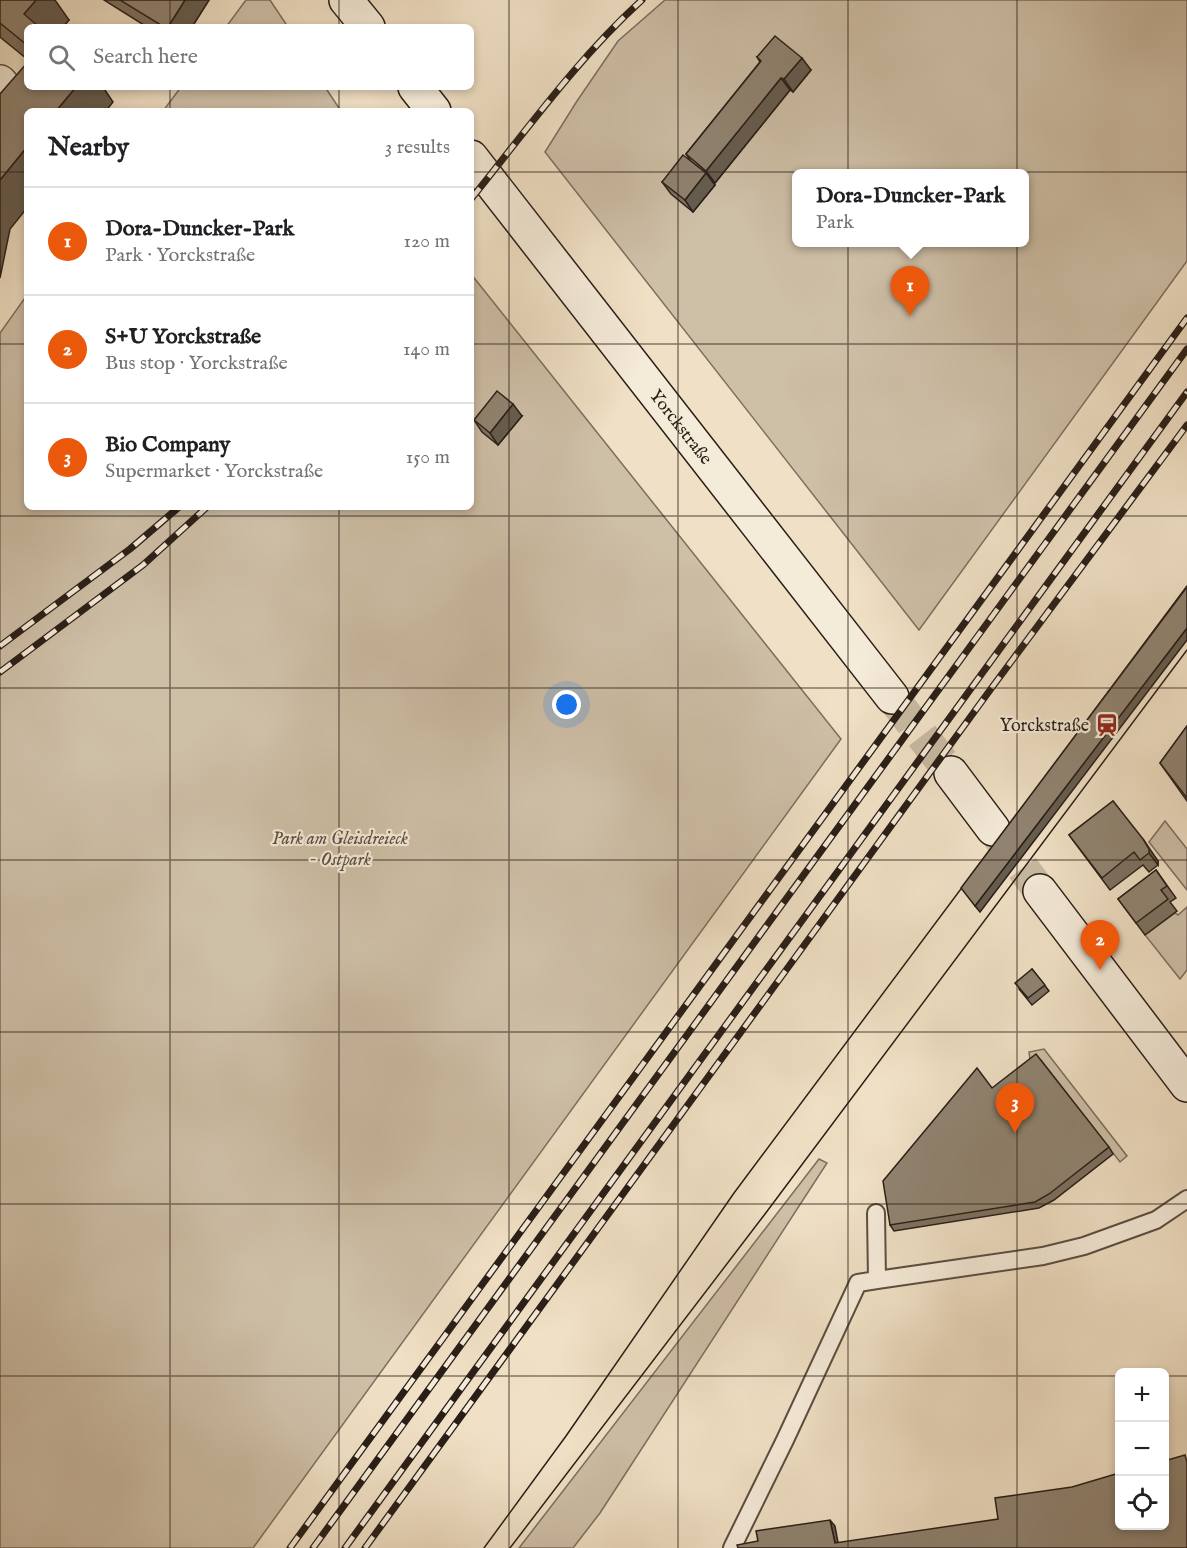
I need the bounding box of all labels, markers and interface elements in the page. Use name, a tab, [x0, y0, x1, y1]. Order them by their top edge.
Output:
search box	[24, 24, 474, 90]
icon: search	[45, 41, 78, 74]
text: Search here	[93, 43, 198, 71]
text: Nearby	[48, 131, 129, 164]
text: 3 results	[385, 135, 450, 160]
popup	[792, 169, 1029, 247]
text: Dora-Duncker-Park	[816, 182, 1005, 210]
text: Park	[816, 210, 854, 235]
text: Dora-Duncker-Park	[105, 215, 294, 243]
text: 1	[64, 229, 71, 254]
text: 120 m	[404, 229, 450, 254]
text: Park · Yorckstraße	[105, 243, 255, 268]
pin: 1	[890, 266, 930, 316]
text: S+U Yorckstraße	[105, 323, 261, 351]
text: 2	[63, 337, 72, 362]
text: 140 m	[403, 337, 450, 362]
text: Bus stop · Yorckstraße	[105, 351, 288, 376]
street label: Yorckstraße	[644, 385, 717, 470]
text: Bio Company	[105, 431, 230, 459]
text: 3	[64, 445, 71, 470]
text: 150 m	[406, 445, 450, 470]
text: Supermarket · Yorckstraße	[105, 459, 323, 484]
your location	[552, 690, 581, 719]
station icon: Yorckstraße	[1094, 712, 1120, 738]
place label: Yorckstraße	[1000, 715, 1089, 738]
park label: Park am Gleisdreieck - Ostpark	[272, 828, 408, 872]
pin: 2	[1080, 920, 1120, 970]
pin: 3	[996, 1084, 1034, 1133]
map controls	[1115, 1368, 1169, 1530]
button: +	[1115, 1368, 1169, 1422]
button: −	[1115, 1422, 1169, 1476]
button: locate	[1115, 1476, 1169, 1530]

